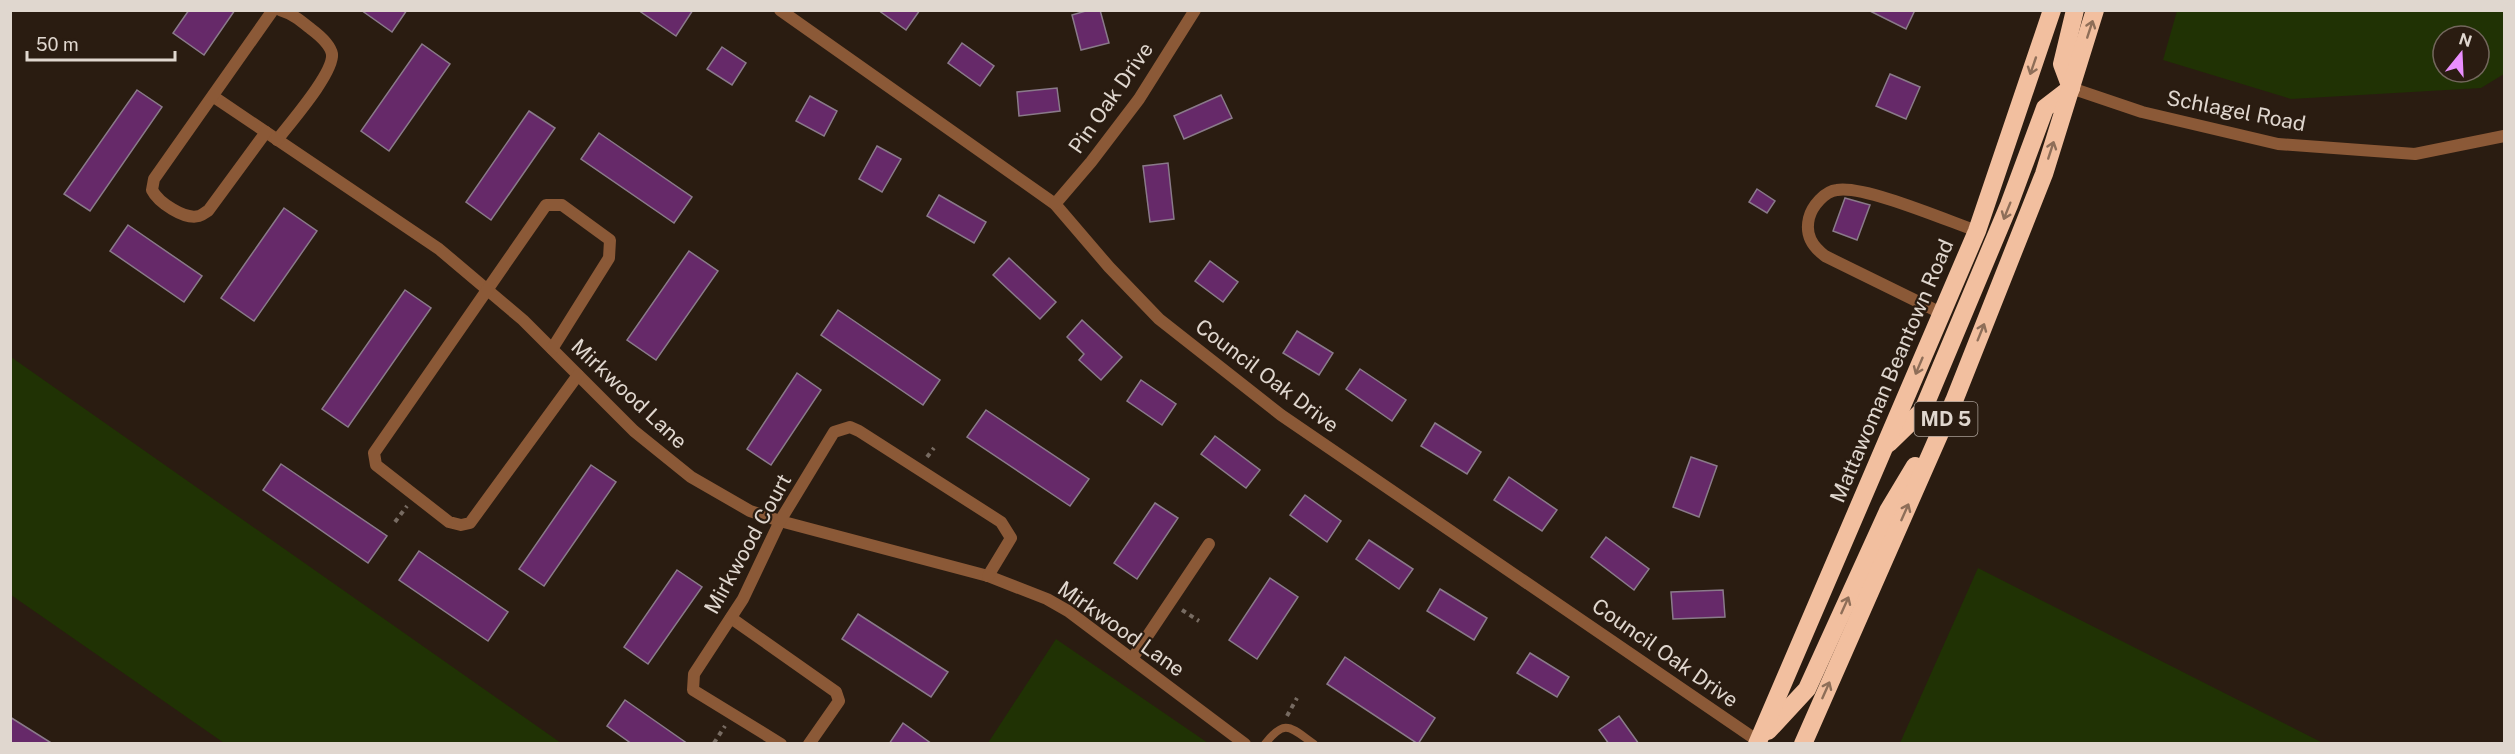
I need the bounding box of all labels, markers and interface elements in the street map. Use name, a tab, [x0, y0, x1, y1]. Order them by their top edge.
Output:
one-way arrow	[2085, 20, 2096, 39]
scale bar	[27, 24, 176, 62]
north arrow	[2431, 24, 2491, 84]
text: N	[2457, 29, 2474, 51]
text: 50 m	[36, 34, 79, 55]
street label: Pin Oak Drive	[1063, 37, 1158, 158]
one-way arrow	[2027, 56, 2038, 75]
street label: Schlagel Road	[2164, 85, 2308, 136]
one-way arrow	[2046, 141, 2057, 160]
one-way arrow	[2001, 201, 2012, 219]
street label: Mattawoman Beantown Road	[1825, 236, 1958, 506]
street label: Council Oak Drive	[1191, 314, 1344, 438]
one-way arrow	[1976, 323, 1987, 342]
street label: Mirkwood Lane	[566, 334, 692, 454]
one-way arrow	[1913, 356, 1924, 374]
road number: MD 5	[1914, 402, 1978, 436]
street label: Mirkwood Court	[699, 469, 796, 618]
one-way arrow	[1900, 503, 1911, 521]
street label: Mirkwood Lane	[1053, 576, 1190, 682]
street label: Council Oak Drive	[1587, 593, 1743, 712]
one-way arrow	[1841, 596, 1852, 614]
one-way arrow	[1822, 681, 1833, 699]

